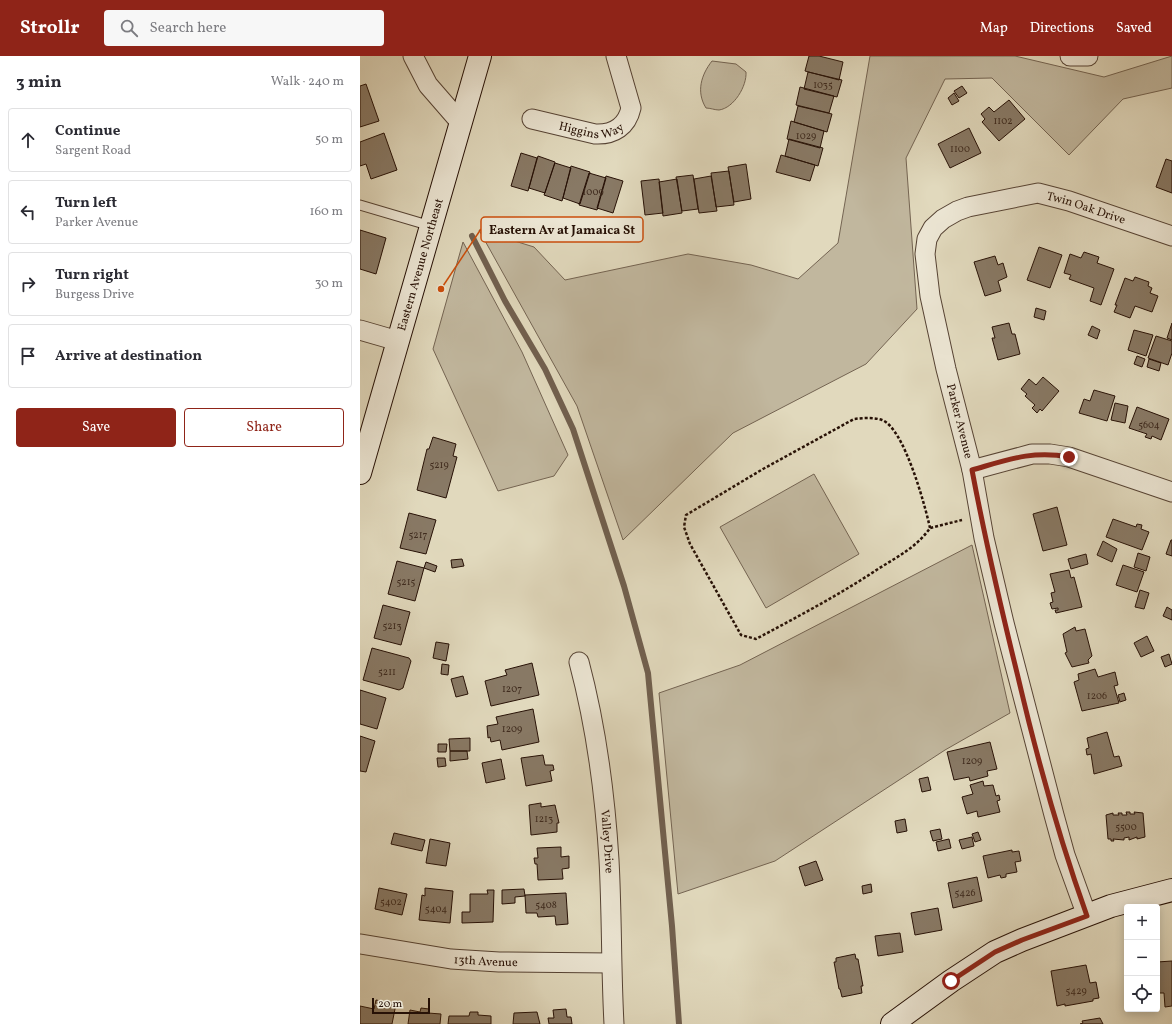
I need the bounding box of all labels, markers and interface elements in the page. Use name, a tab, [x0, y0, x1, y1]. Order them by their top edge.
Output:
search box	[104, 10, 384, 46]
text: Strollr	[20, 15, 80, 41]
icon: search	[118, 17, 140, 39]
text: Search here	[150, 18, 226, 39]
text: Map	[980, 19, 1008, 38]
text: Directions	[1030, 19, 1094, 38]
text: Saved	[1116, 19, 1152, 38]
text: 3 min	[16, 71, 62, 94]
text: Walk · 240 m	[271, 73, 344, 91]
house number: 1035	[813, 78, 833, 92]
house number: 1102	[993, 114, 1013, 128]
street label: Higgins Way	[557, 119, 628, 143]
text: Continue	[55, 121, 120, 142]
icon: ahead	[17, 129, 39, 151]
house number: 1029	[796, 129, 816, 143]
text: 50 m	[315, 131, 343, 149]
text: Sargent Road	[55, 142, 131, 160]
house number: 1100	[950, 142, 970, 156]
house number: 1009	[582, 185, 604, 199]
street label: Twin Oak Drive	[1045, 189, 1128, 229]
text: Turn left	[55, 193, 117, 214]
street label: Eastern Avenue Northeast	[394, 197, 448, 333]
icon: left	[17, 201, 39, 223]
text: 160 m	[309, 203, 343, 221]
text: Parker Avenue	[55, 214, 138, 232]
callout: Eastern Av at Jamaica St	[481, 217, 643, 242]
text: Eastern Av at Jamaica St	[489, 222, 635, 240]
text: Turn right	[55, 265, 129, 286]
icon: right	[17, 273, 39, 295]
text: 30 m	[315, 275, 343, 293]
text: Burgess Drive	[55, 286, 134, 304]
icon: arrive	[17, 345, 39, 367]
text: Arrive at destination	[55, 346, 202, 367]
street label: Parker Avenue	[942, 382, 976, 461]
button: Save	[16, 408, 176, 447]
button: Share	[184, 408, 344, 447]
house number: 5604	[1138, 418, 1160, 432]
route end	[1060, 448, 1078, 466]
house number: 5219	[429, 458, 449, 472]
house number: 5217	[409, 528, 428, 542]
house number: 5215	[397, 575, 416, 589]
house number: 5213	[382, 619, 402, 633]
house number: 5211	[378, 665, 396, 679]
house number: 1207	[502, 682, 522, 696]
house number: 1206	[1087, 689, 1107, 703]
house number: 1209	[502, 722, 522, 736]
house number: 1209	[962, 754, 982, 768]
street label: Valley Drive	[596, 809, 617, 874]
house number: 1213	[535, 812, 553, 826]
house number: 5500	[1115, 820, 1137, 834]
house number: 5426	[954, 886, 976, 900]
house number: 5402	[380, 895, 402, 909]
house number: 5408	[535, 898, 557, 912]
house number: 5404	[425, 902, 447, 916]
map controls	[1124, 904, 1160, 1012]
button: +	[1124, 904, 1160, 940]
button: −	[1124, 940, 1160, 976]
street label: 13th Avenue	[453, 952, 518, 971]
route start	[942, 972, 960, 990]
button: locate	[1124, 976, 1160, 1012]
house number: 5429	[1065, 984, 1087, 998]
scale bar	[372, 996, 430, 1015]
text: 20 m	[378, 997, 402, 1012]

